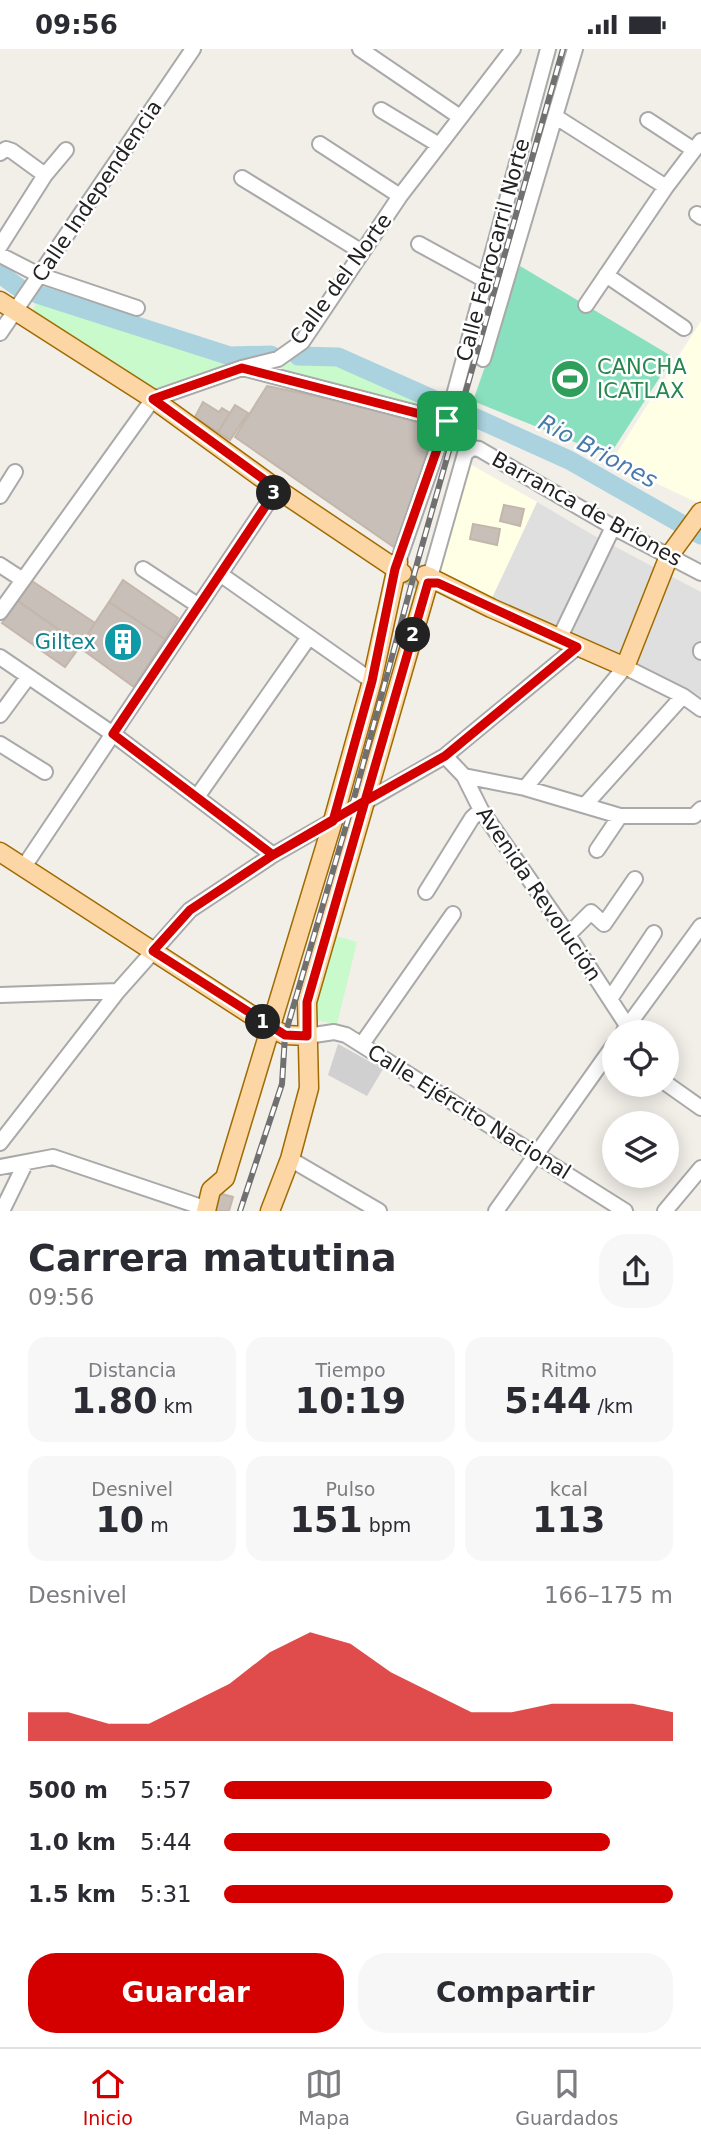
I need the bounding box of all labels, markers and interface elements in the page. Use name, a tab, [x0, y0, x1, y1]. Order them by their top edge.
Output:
text: 09:56	[35, 10, 118, 40]
street label: Calle Independencia	[27, 96, 167, 286]
street label: Calle Ferrocarril Norte	[452, 136, 534, 364]
street label: Calle del Norte	[285, 209, 397, 349]
place label: CANCHA ICATLAX	[597, 355, 687, 403]
sports icon: CANCHA ICATLAX	[549, 358, 591, 400]
pin	[417, 391, 477, 451]
icon: arrive	[428, 402, 466, 440]
water label: Rio Briones	[534, 409, 662, 493]
street label: Barranca de Briones	[488, 447, 686, 571]
pin: 3	[256, 475, 292, 511]
text: 3	[267, 481, 280, 503]
pin: 2	[396, 617, 430, 653]
building icon: Giltex	[102, 621, 144, 663]
text: 2	[406, 623, 419, 645]
place label: Giltex	[35, 630, 96, 654]
street label: Avenida Revolución	[472, 802, 606, 986]
pin: 1	[246, 1005, 280, 1039]
text: 1	[256, 1010, 269, 1032]
map controls	[602, 1020, 679, 1188]
button: locate	[602, 1020, 679, 1097]
street label: Calle Ejército Nacional	[363, 1040, 575, 1184]
button: layers	[602, 1111, 679, 1188]
button: share	[599, 1234, 673, 1308]
text: Carrera matutina	[28, 1236, 397, 1280]
text: 09:56	[28, 1284, 94, 1310]
text: Distancia	[88, 1359, 176, 1381]
text: Tiempo	[315, 1359, 386, 1381]
text: Ritmo	[541, 1359, 597, 1381]
text: 1.80	[71, 1381, 158, 1421]
text: 10:19	[295, 1381, 406, 1421]
text: 5:44	[504, 1381, 591, 1421]
text: km	[158, 1395, 193, 1417]
text: /km	[591, 1395, 633, 1417]
text: Desnivel	[91, 1478, 173, 1500]
text: Pulso	[326, 1478, 375, 1500]
text: kcal	[550, 1478, 588, 1500]
text: 10	[96, 1500, 144, 1540]
text: 151	[290, 1500, 363, 1540]
text: 113	[532, 1500, 605, 1540]
text: m	[144, 1514, 169, 1536]
text: bpm	[363, 1514, 411, 1536]
text: Desnivel	[28, 1582, 127, 1608]
text: 166–175 m	[544, 1582, 673, 1608]
text: 500 m	[28, 1777, 108, 1803]
text: 5:57	[140, 1777, 192, 1803]
text: 1.0 km	[28, 1829, 116, 1855]
text: 5:44	[140, 1829, 192, 1855]
text: 1.5 km	[28, 1881, 116, 1907]
text: 5:31	[140, 1881, 192, 1907]
button: Guardar	[28, 1953, 344, 2033]
button: Compartir	[358, 1953, 673, 2033]
tab: Inicio	[83, 2065, 133, 2129]
tab: Mapa	[298, 2065, 350, 2129]
tab: Guardados	[515, 2065, 618, 2129]

